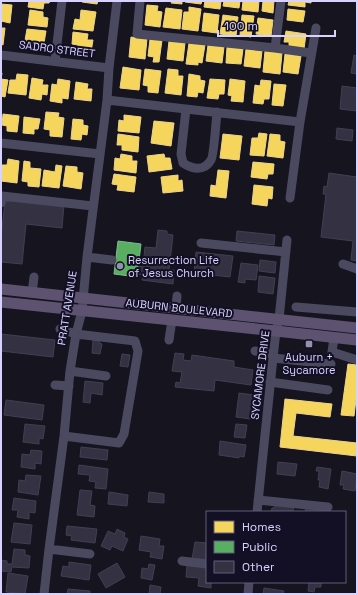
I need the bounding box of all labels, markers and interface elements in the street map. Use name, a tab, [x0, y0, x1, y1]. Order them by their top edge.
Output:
scale bar	[218, 12, 335, 38]
text: 100 m	[224, 18, 258, 34]
street label: SADRO STREET	[18, 37, 96, 61]
place label: Resurrection Life of Jesus Church	[128, 253, 219, 280]
marker: Resurrection Life of Jesus Church	[115, 261, 125, 271]
street label: PRATT AVENUE	[54, 270, 80, 346]
street label: AUBURN BOULEVARD	[125, 295, 233, 321]
street label: SYCAMORE DRIVE	[248, 330, 272, 420]
marker: Auburn + Sycamore	[304, 339, 314, 349]
place label: Auburn + Sycamore	[282, 350, 336, 377]
legend	[206, 511, 346, 583]
text: Homes	[242, 519, 281, 535]
text: Public	[242, 539, 277, 555]
text: Other	[242, 559, 275, 575]

